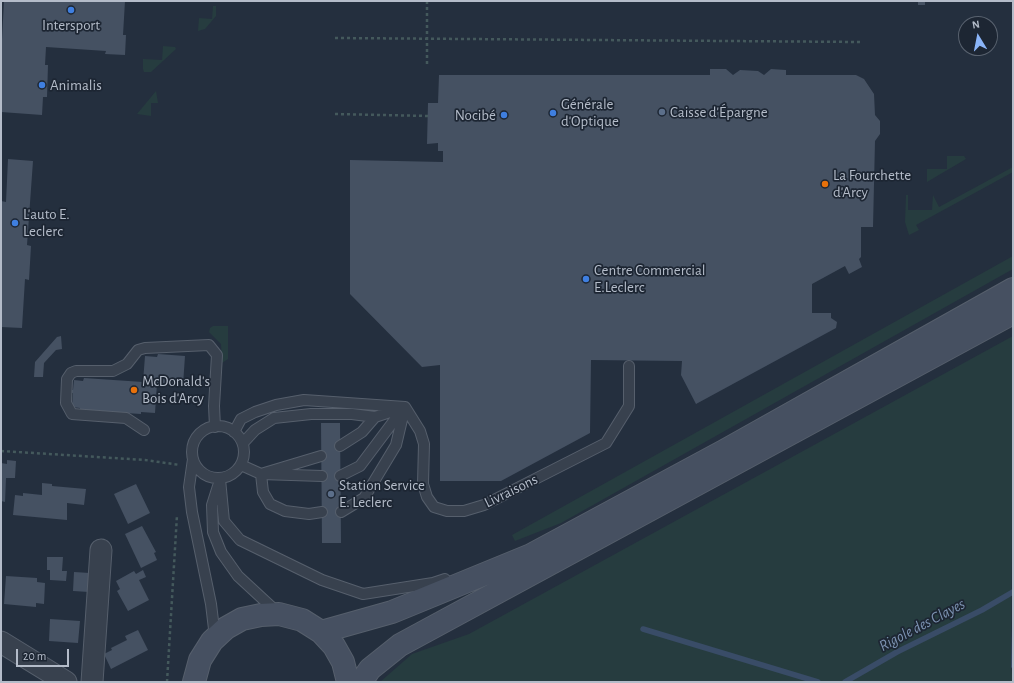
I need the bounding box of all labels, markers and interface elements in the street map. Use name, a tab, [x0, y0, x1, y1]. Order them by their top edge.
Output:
marker: Intersport	[66, 5, 76, 15]
place label: Intersport	[42, 16, 100, 34]
north arrow	[958, 16, 998, 56]
text: N	[971, 19, 981, 31]
place label: Animalis	[50, 76, 102, 94]
marker: Animalis	[37, 80, 47, 90]
place label: Générale d'Optique	[561, 95, 619, 130]
place label: Caisse d'Épargne	[670, 103, 768, 121]
place label: Nocibé	[455, 106, 496, 124]
marker: Caisse d'Épargne	[657, 107, 667, 117]
marker: Générale d'Optique	[548, 108, 558, 118]
marker: Nocibé	[499, 110, 509, 120]
place label: La Fourchette d'Arcy	[833, 166, 911, 201]
marker: La Fourchette d'Arcy	[820, 179, 830, 189]
place label: L'auto E. Leclerc	[23, 205, 70, 240]
marker: L'auto E. Leclerc	[10, 218, 20, 228]
place label: Centre Commercial E.Leclerc	[594, 261, 706, 296]
marker: Centre Commercial E.Leclerc	[581, 274, 591, 284]
place label: McDonald's Bois d'Arcy	[142, 372, 210, 407]
marker: McDonald's Bois d'Arcy	[129, 385, 139, 395]
street label: Livraisons	[481, 470, 541, 512]
place label: Station Service E. Leclerc	[339, 476, 425, 511]
marker: Station Service E. Leclerc	[326, 489, 336, 499]
water label: Rigole des Clayes	[876, 594, 968, 656]
scale bar	[18, 641, 71, 667]
text: 20 m	[23, 650, 46, 662]

